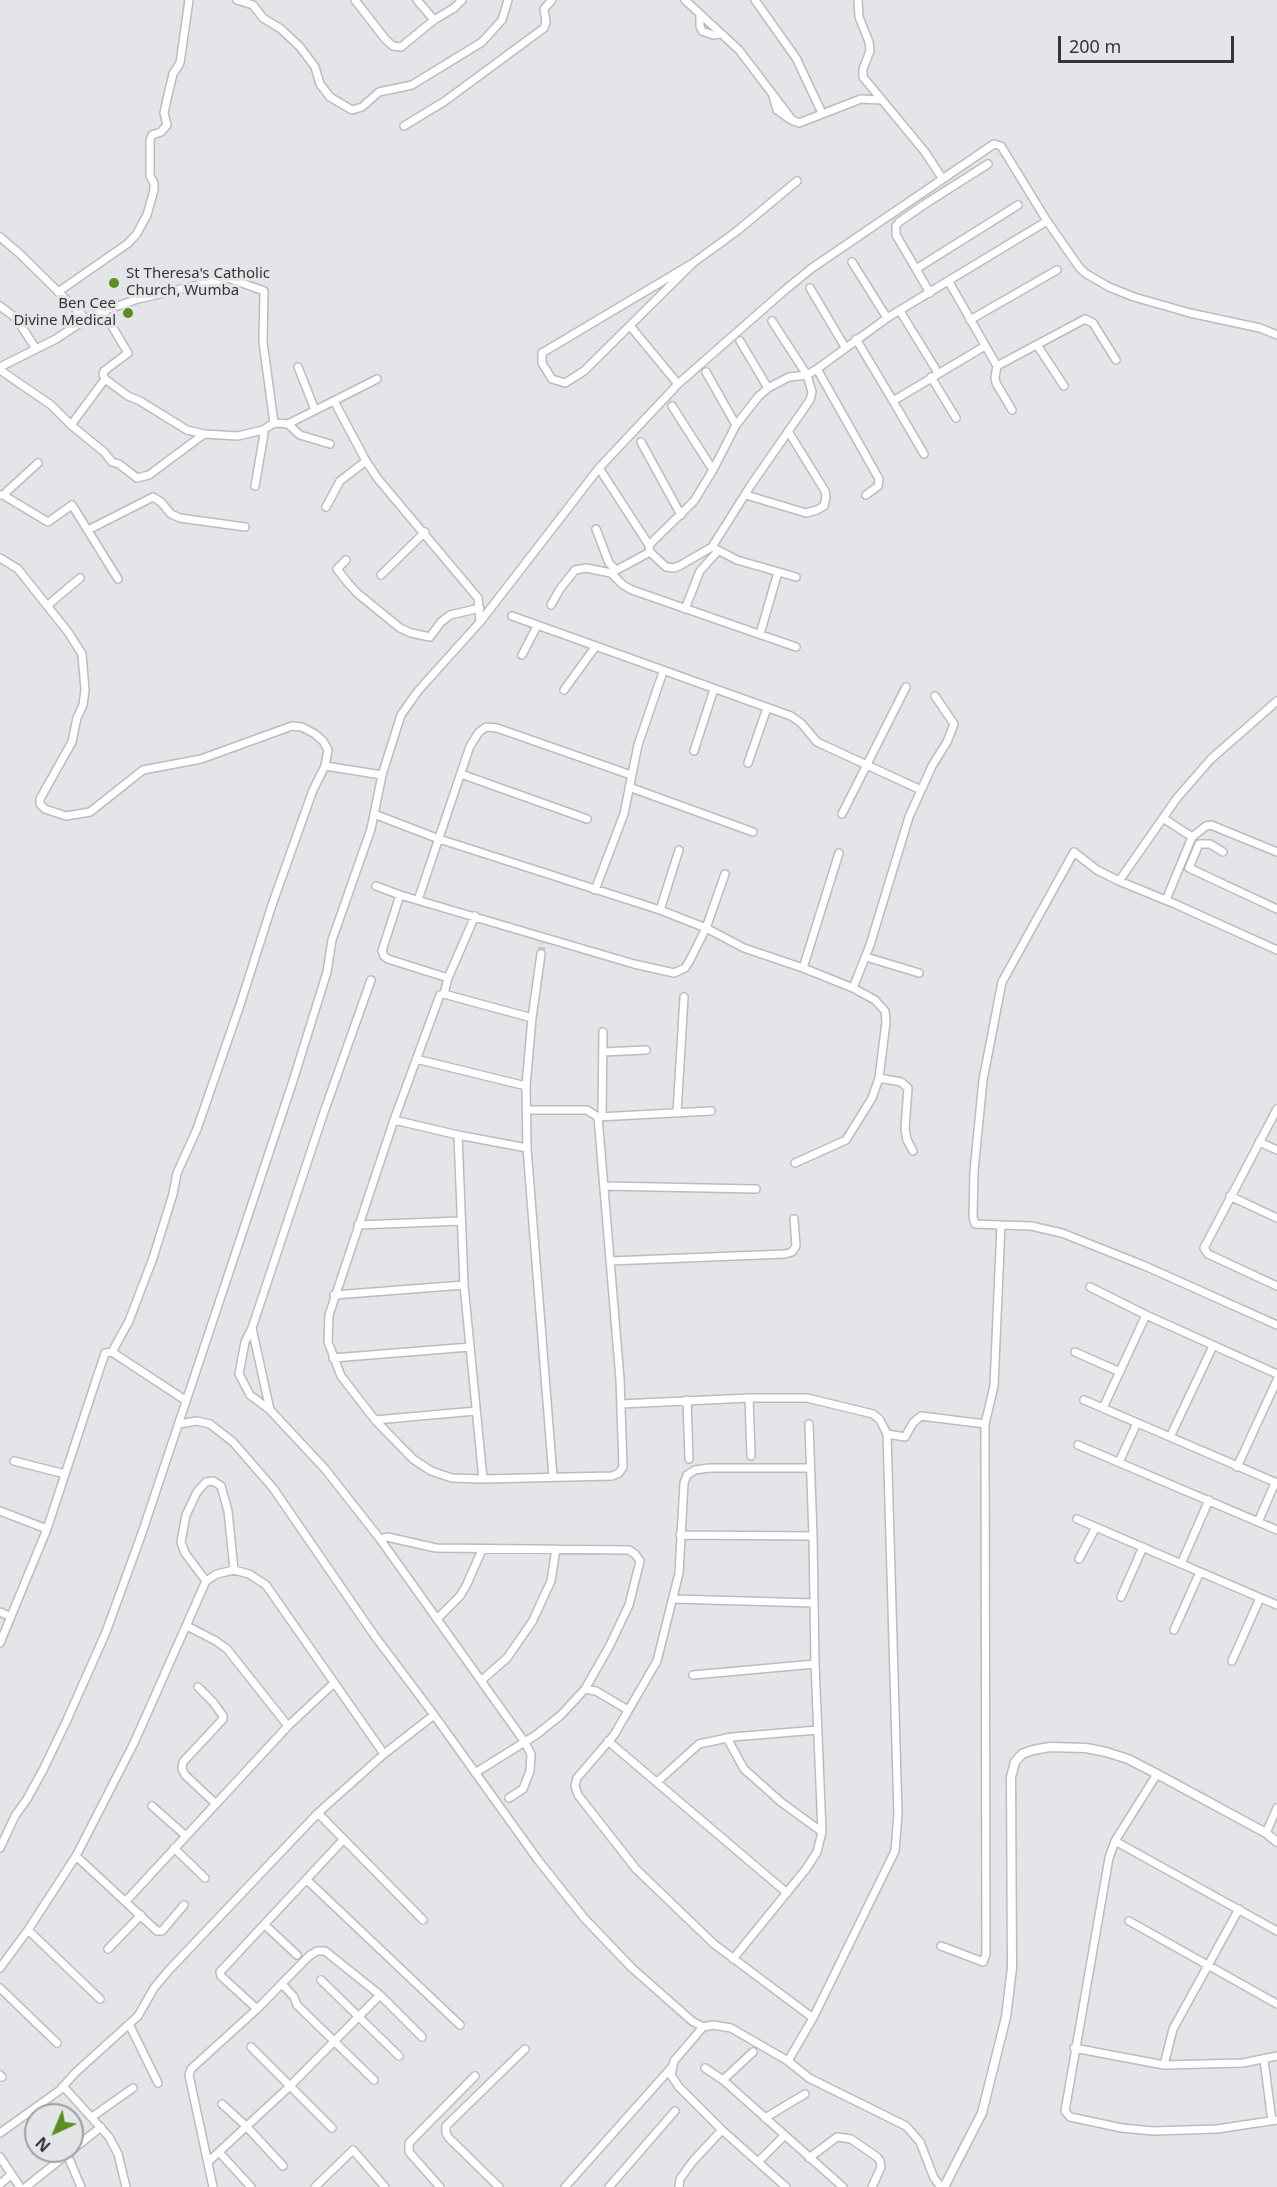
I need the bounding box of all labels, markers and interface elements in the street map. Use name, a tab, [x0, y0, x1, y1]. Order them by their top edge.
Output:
scale bar	[1061, 24, 1236, 62]
text: 200 m	[1069, 34, 1121, 58]
place label: St Theresa's Catholic Church, Wumba	[126, 265, 270, 300]
marker: St Theresa's Catholic Church, Wumba	[107, 276, 121, 290]
place label: Ben Cee Divine Medical	[13, 295, 116, 330]
marker: Ben Cee Divine Medical	[121, 306, 135, 320]
north arrow	[24, 2103, 84, 2163]
text: N	[31, 2132, 55, 2157]

